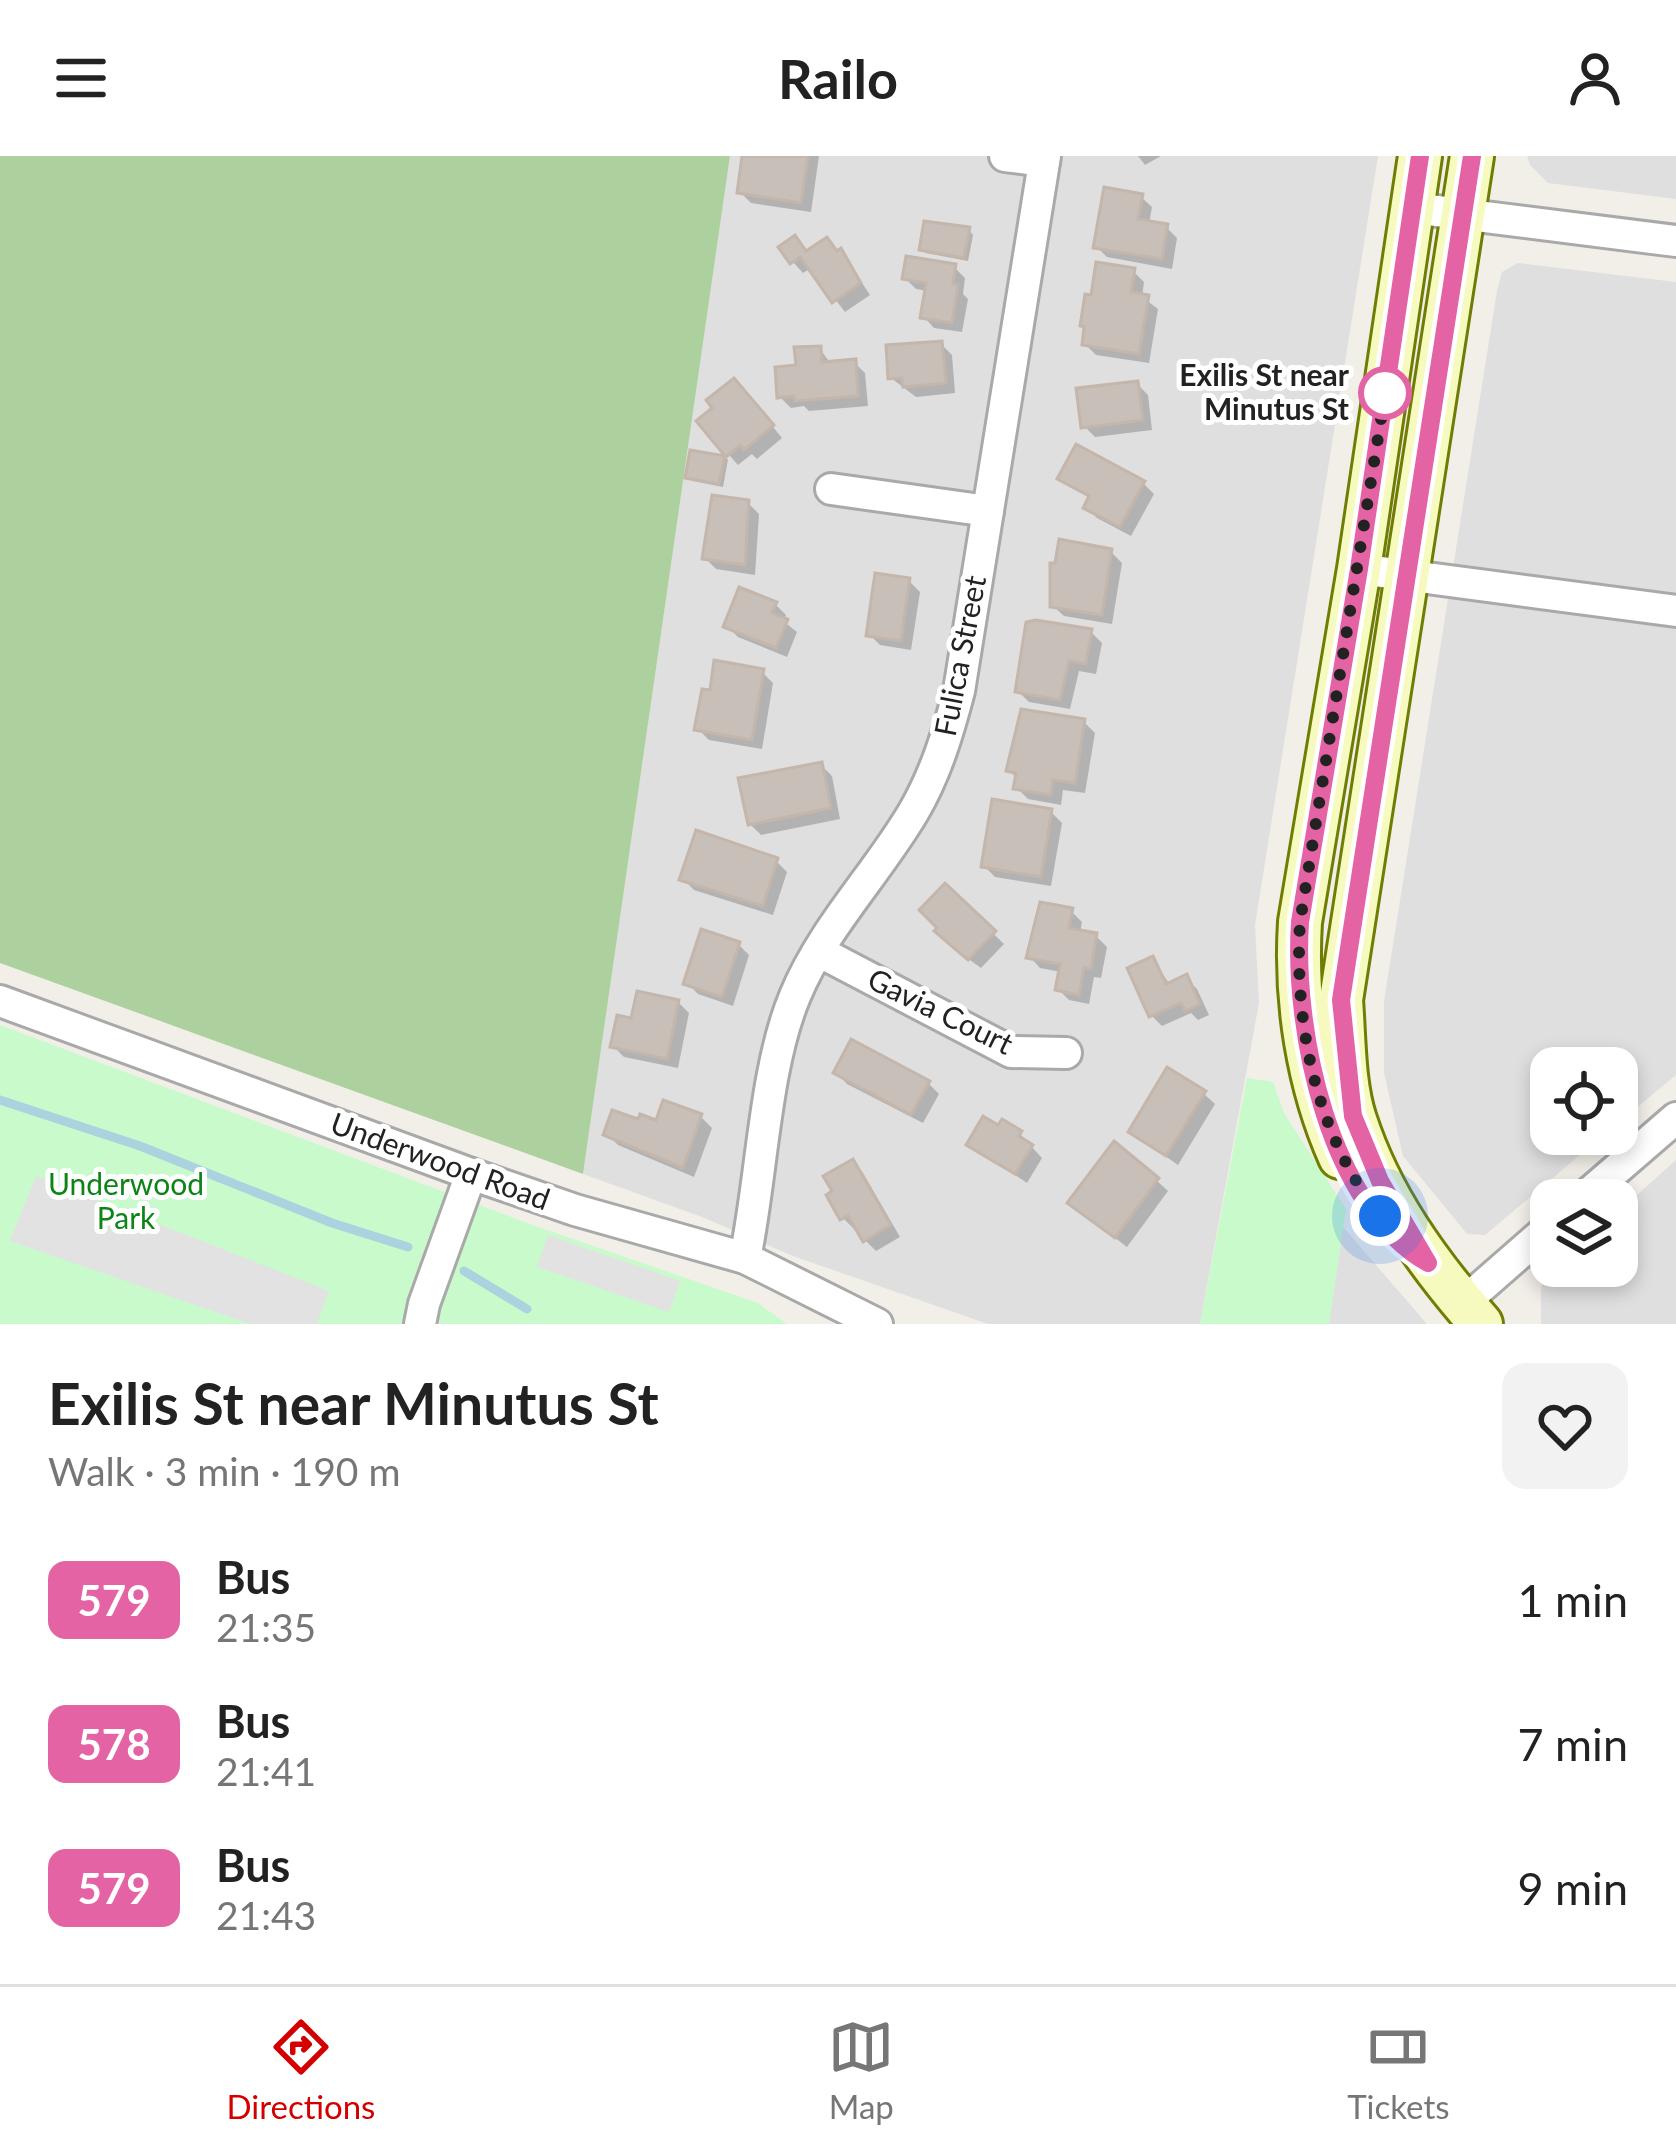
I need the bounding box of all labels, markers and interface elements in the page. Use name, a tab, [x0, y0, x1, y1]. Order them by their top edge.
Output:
icon: menu	[48, 45, 114, 111]
icon: person	[1562, 45, 1628, 111]
text: Railo	[778, 46, 898, 111]
place label: Exilis St near Minutus St	[1179, 356, 1350, 426]
marker: Exilis St near Minutus St	[1360, 368, 1410, 418]
street label: Fulica Street	[926, 572, 992, 739]
street label: Gavia Court	[863, 960, 1019, 1061]
map controls	[1530, 1047, 1638, 1287]
button: locate	[1530, 1047, 1638, 1155]
street label: Underwood Road	[326, 1104, 555, 1216]
park label: Underwood Park	[48, 1165, 204, 1235]
button: layers	[1530, 1179, 1638, 1287]
your location	[1350, 1186, 1410, 1246]
button: heart	[1502, 1363, 1628, 1489]
text: Exilis St near Minutus St	[48, 1369, 659, 1437]
text: Walk · 3 min · 190 m	[48, 1448, 401, 1494]
text: Bus	[216, 1550, 290, 1604]
text: 1 min	[1517, 1573, 1628, 1627]
text: 579	[77, 1575, 151, 1625]
text: 21:35	[216, 1604, 316, 1650]
text: Bus	[216, 1694, 290, 1748]
text: 7 min	[1517, 1717, 1628, 1771]
text: 578	[77, 1719, 151, 1769]
text: 21:41	[216, 1748, 316, 1794]
text: Bus	[216, 1838, 290, 1892]
text: 9 min	[1517, 1861, 1628, 1915]
text: 579	[77, 1863, 151, 1913]
text: 21:43	[216, 1892, 316, 1938]
tab: Directions	[226, 2014, 375, 2126]
tab: Map	[828, 2014, 894, 2126]
tab: Tickets	[1347, 2014, 1450, 2126]

